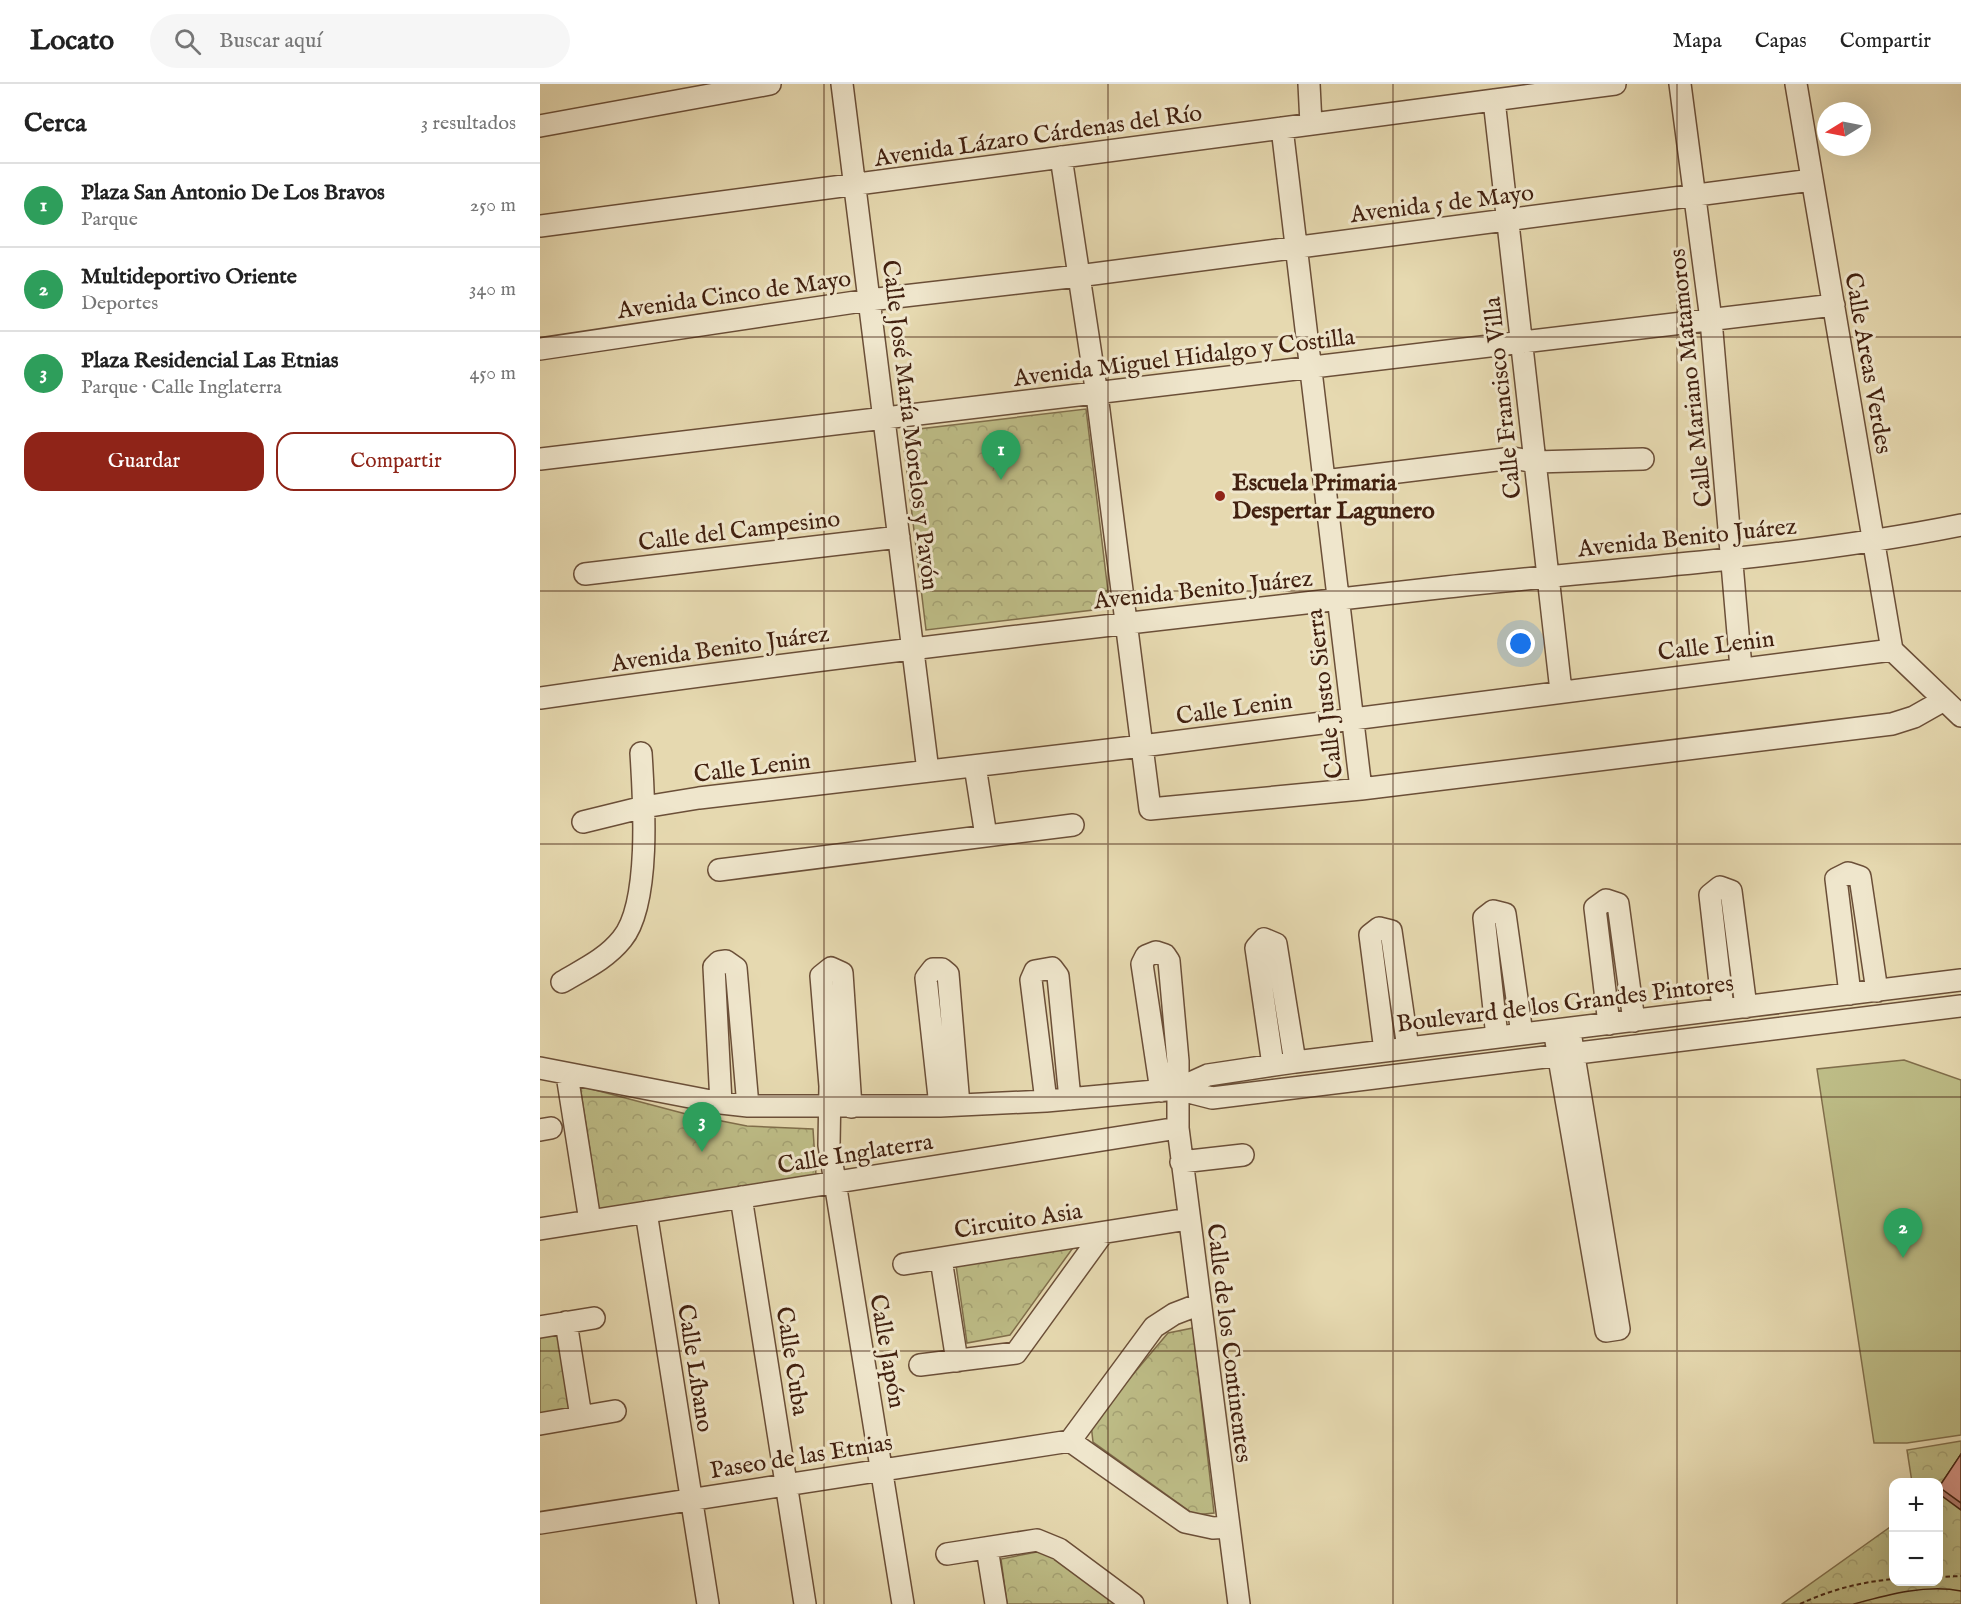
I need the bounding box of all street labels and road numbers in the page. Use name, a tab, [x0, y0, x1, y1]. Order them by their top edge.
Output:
street label: Avenida Lázaro Cárdenas del Río	[871, 98, 1204, 175]
street label: Avenida 5 de Mayo	[1348, 178, 1536, 231]
street label: Calle Mariano Matamoros	[1663, 247, 1720, 508]
street label: Calle José María Morelos y Pavón	[874, 258, 945, 592]
street label: Avenida Cinco de Mayo	[614, 264, 853, 327]
street label: Calle Areas Verdes	[1836, 270, 1899, 456]
street label: Calle Francisco Villa	[1477, 295, 1530, 500]
street label: Avenida Miguel Hidalgo y Costilla	[1011, 322, 1357, 395]
street label: Calle del Campesino	[636, 504, 842, 559]
street label: Avenida Benito Juárez	[1575, 512, 1798, 566]
street label: Avenida Benito Juárez	[1091, 564, 1314, 618]
street label: Calle Justo Sierra	[1300, 607, 1351, 780]
street label: Avenida Benito Juárez	[608, 619, 831, 680]
street label: Calle Lenin	[1656, 624, 1776, 669]
street label: Calle Lenin	[1174, 686, 1295, 733]
street label: Calle Lenin	[692, 746, 812, 791]
street label: Boulevard de los Grandes Pintores	[1395, 968, 1736, 1041]
street label: Calle Inglaterra	[775, 1127, 936, 1182]
street label: Circuito Asia	[952, 1196, 1085, 1247]
street label: Calle de los Continentes	[1198, 1222, 1259, 1464]
street label: Calle Japón	[861, 1292, 912, 1411]
street label: Calle Líbano	[669, 1302, 720, 1434]
street label: Calle Cuba	[768, 1305, 815, 1418]
street label: Paseo de las Etnias	[708, 1428, 895, 1487]

